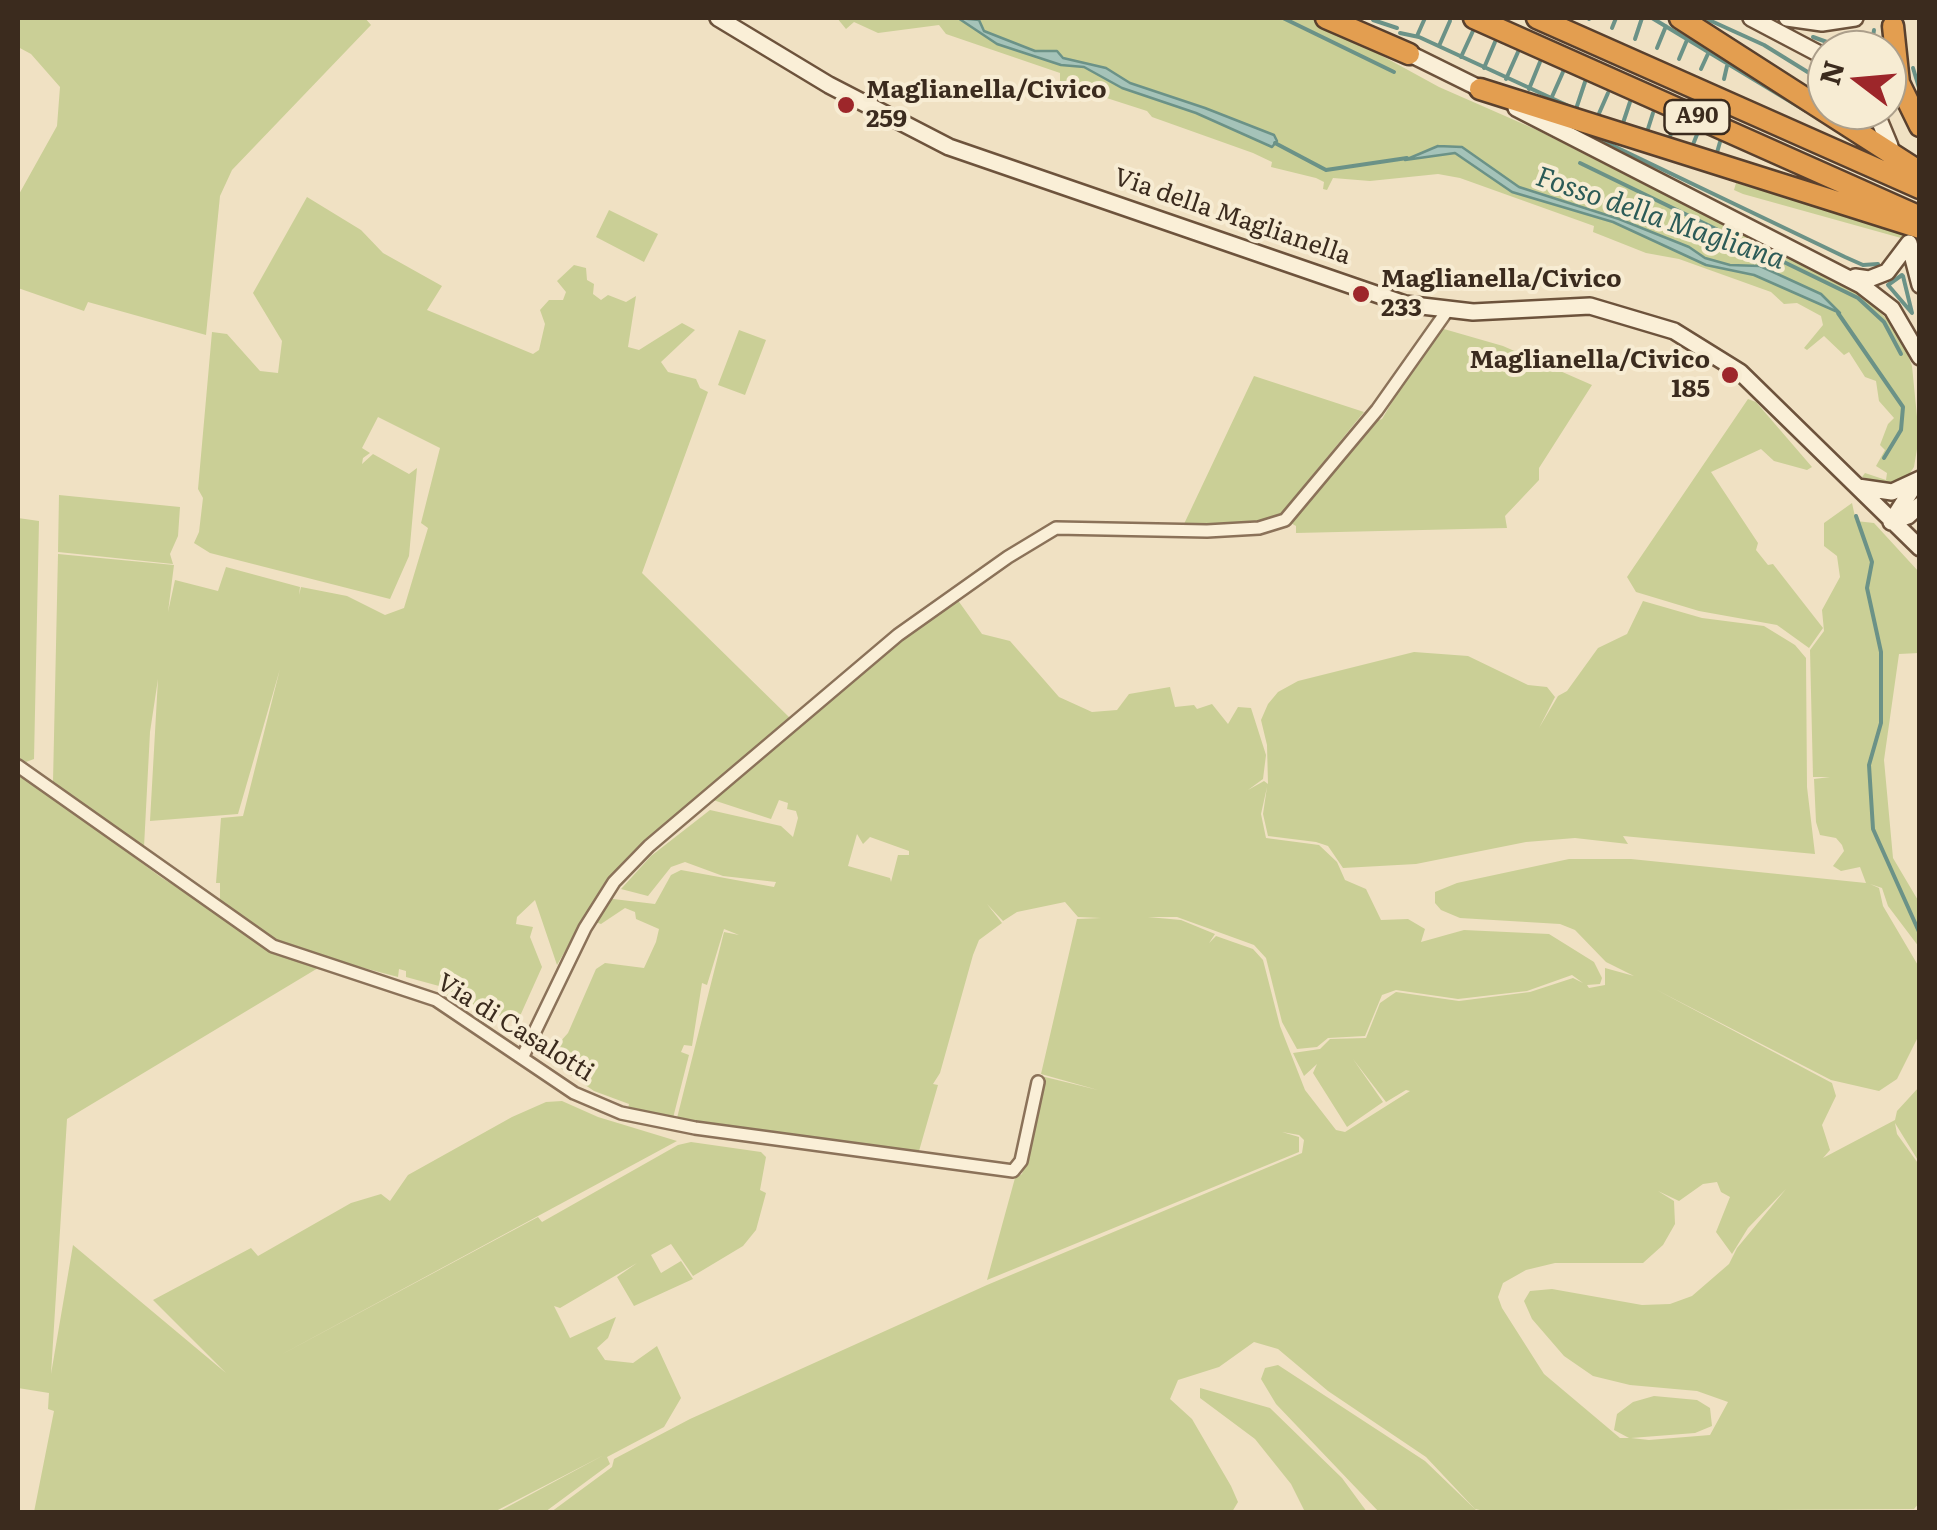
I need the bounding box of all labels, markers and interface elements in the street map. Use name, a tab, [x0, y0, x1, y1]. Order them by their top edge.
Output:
north arrow	[1807, 30, 1907, 130]
text: N	[1807, 55, 1854, 89]
place label: Maglianella/Civico 259	[866, 76, 1107, 135]
marker: Maglianella/Civico 259	[835, 94, 857, 116]
road number: A90	[1664, 100, 1730, 134]
water label: Fosso della Magliana	[1531, 161, 1789, 277]
street label: Via della Maglianella	[1110, 162, 1354, 272]
place label: Maglianella/Civico 233	[1381, 265, 1622, 324]
marker: Maglianella/Civico 233	[1350, 283, 1372, 305]
place label: Maglianella/Civico 185	[1469, 346, 1710, 405]
marker: Maglianella/Civico 185	[1719, 364, 1741, 386]
street label: Via di Casalotti	[431, 968, 599, 1088]

